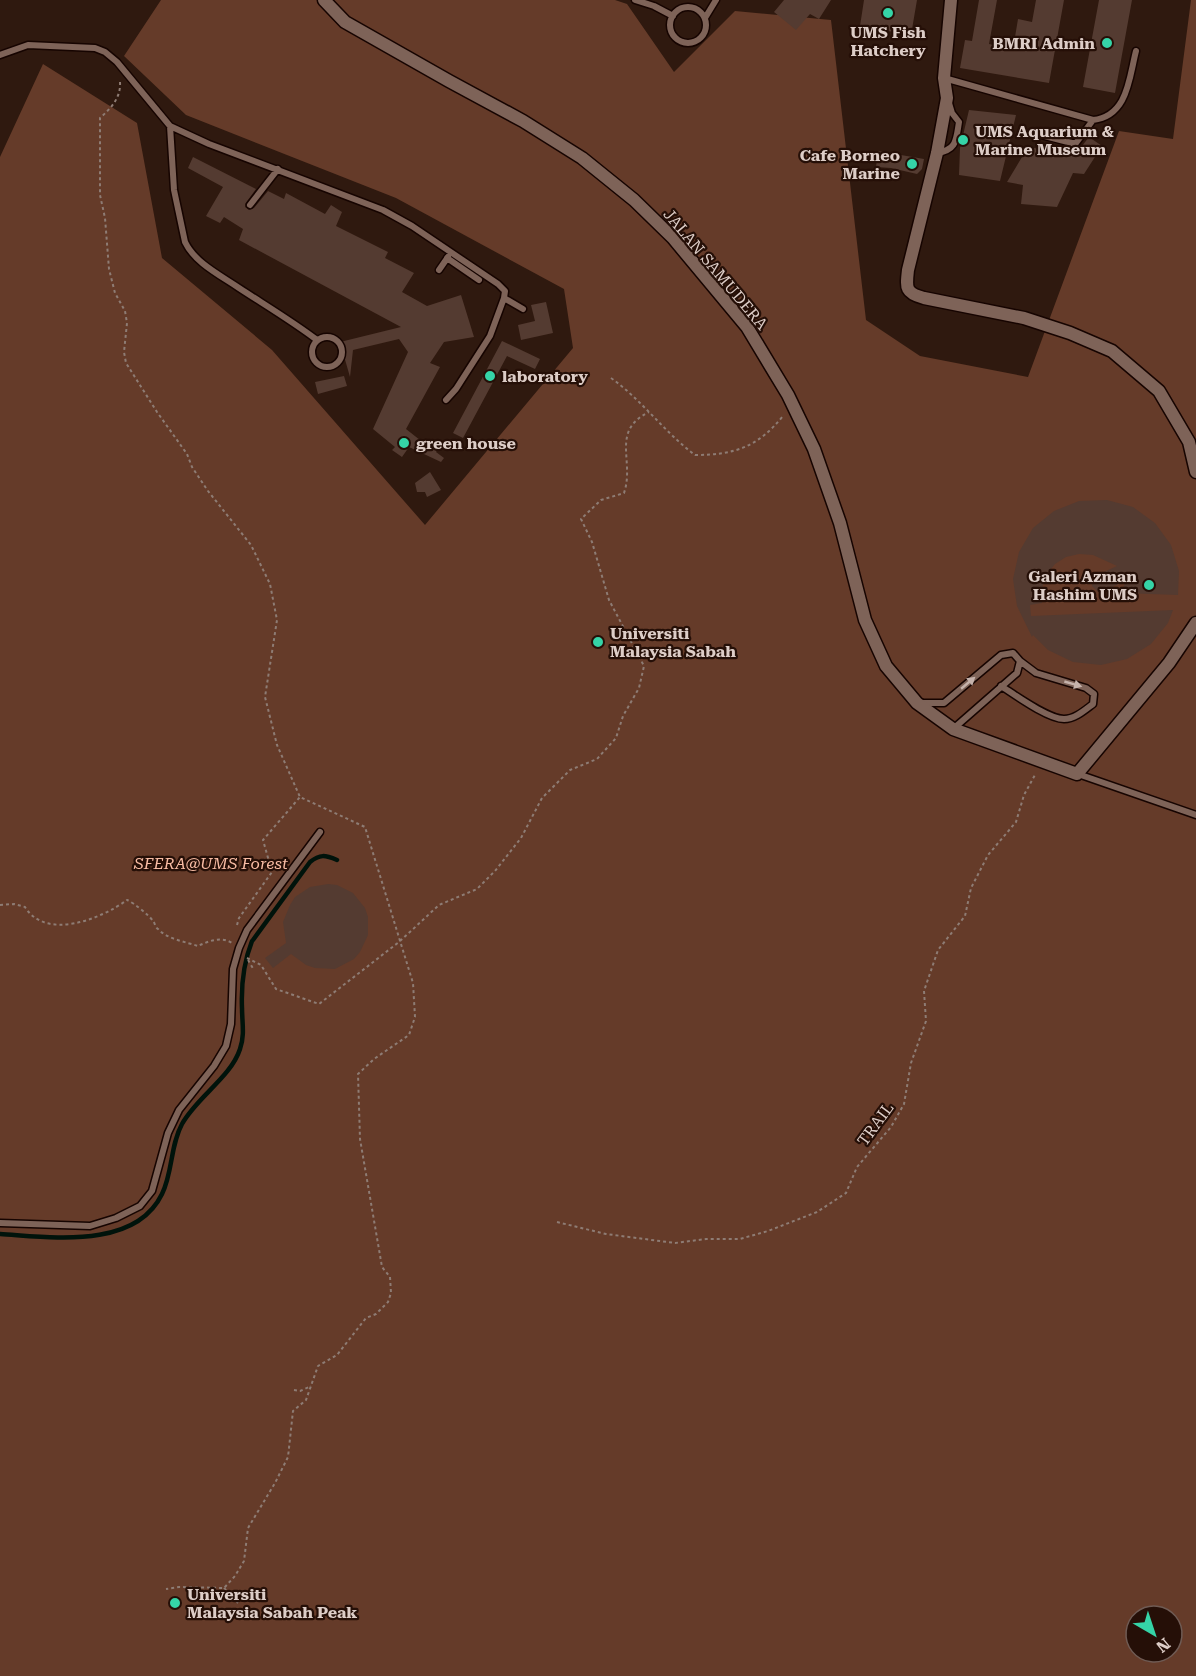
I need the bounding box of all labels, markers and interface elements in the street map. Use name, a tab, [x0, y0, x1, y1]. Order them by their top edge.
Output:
marker: UMS Fish Hatchery	[881, 6, 895, 20]
place label: UMS Fish Hatchery	[850, 23, 926, 60]
place label: BMRI Admin	[992, 34, 1095, 53]
marker: BMRI Admin	[1100, 36, 1114, 50]
place label: UMS Aquarium & Marine Museum	[975, 122, 1114, 159]
marker: UMS Aquarium & Marine Museum	[956, 133, 970, 147]
place label: Cafe Borneo Marine	[800, 146, 900, 183]
marker: Cafe Borneo Marine	[905, 157, 919, 171]
street label: JALAN SAMUDERA	[659, 205, 772, 334]
place label: laboratory	[502, 367, 588, 386]
marker: laboratory	[483, 369, 497, 383]
place label: green house	[415, 434, 516, 453]
marker: green house	[397, 436, 411, 450]
place label: Galeri Azman Hashim UMS	[1028, 567, 1137, 604]
marker: Galeri Azman Hashim UMS	[1142, 578, 1156, 592]
place label: Universiti Malaysia Sabah	[610, 624, 736, 661]
marker: Universiti Malaysia Sabah	[591, 635, 605, 649]
one-way arrow	[961, 677, 976, 690]
one-way arrow	[1064, 680, 1082, 689]
park label: SFERA@UMS Forest	[133, 854, 288, 873]
street label: TRAIL	[853, 1099, 898, 1150]
place label: Universiti Malaysia Sabah Peak	[187, 1585, 357, 1622]
marker: Universiti Malaysia Sabah Peak	[168, 1596, 182, 1610]
north arrow	[1124, 1604, 1184, 1664]
text: N	[1152, 1634, 1174, 1657]

